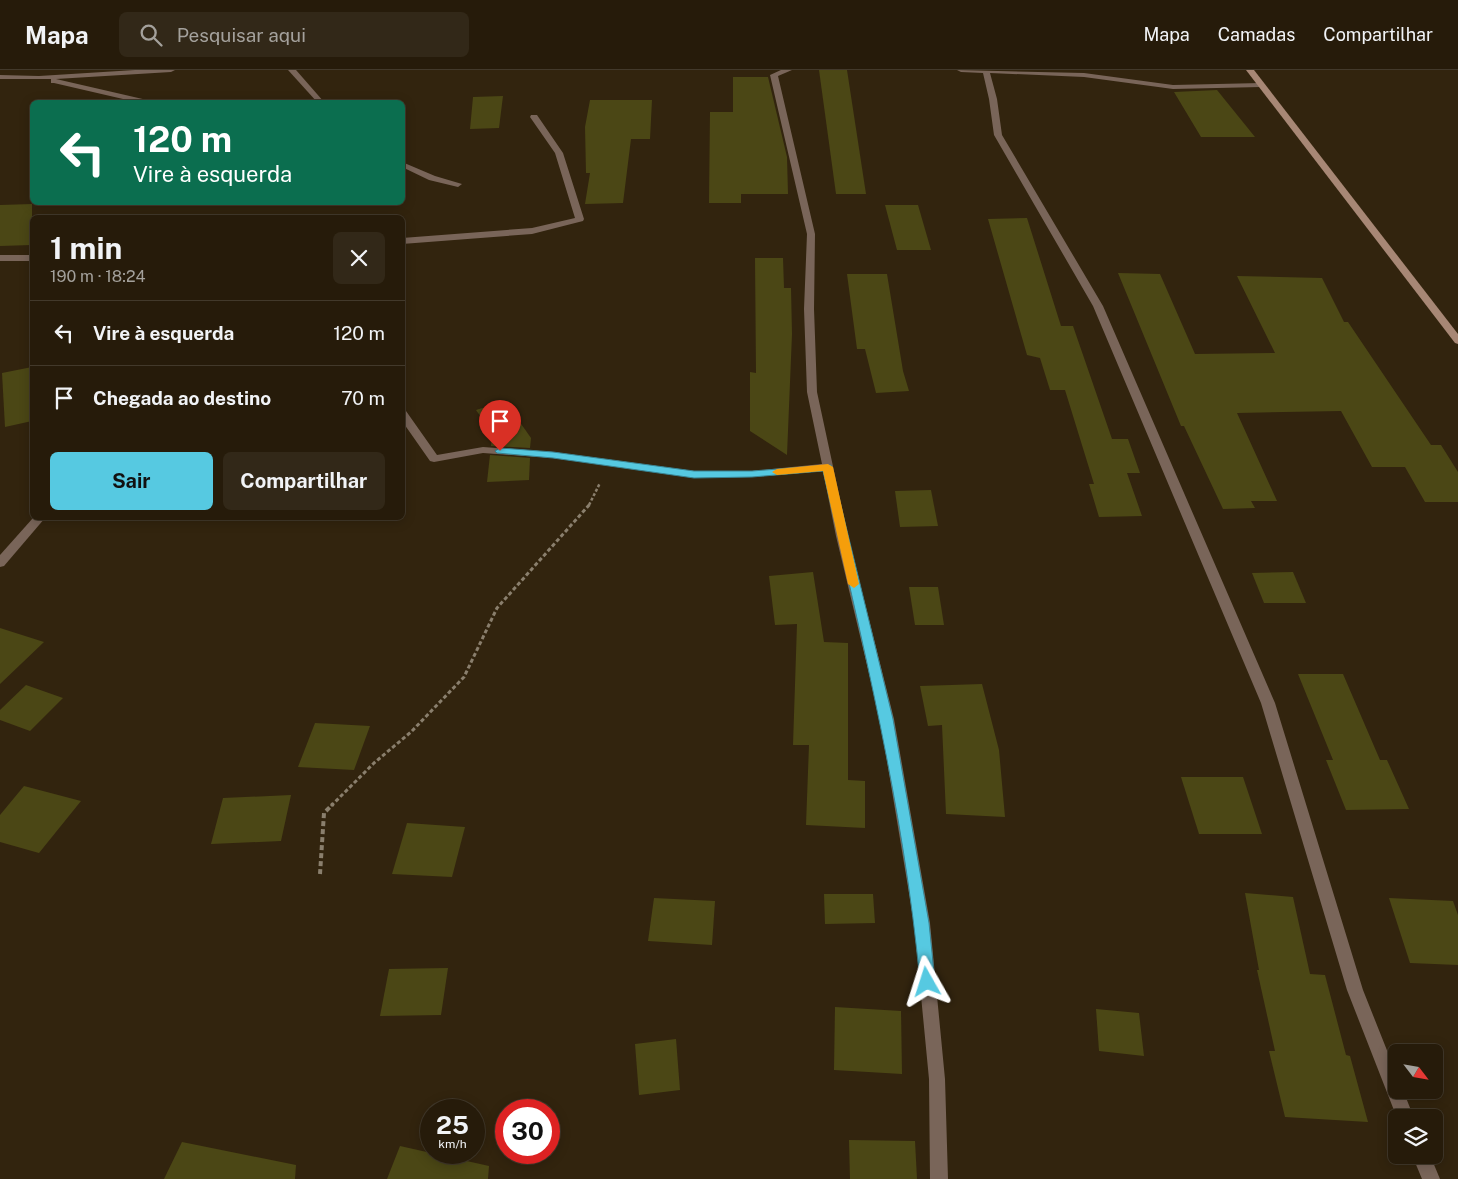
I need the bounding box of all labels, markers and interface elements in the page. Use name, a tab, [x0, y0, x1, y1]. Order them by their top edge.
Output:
search box	[119, 12, 469, 57]
text: Mapa	[25, 21, 89, 49]
icon: search	[137, 21, 165, 49]
text: Pesquisar aqui	[177, 24, 306, 46]
text: Mapa	[1143, 24, 1190, 45]
text: Camadas	[1218, 24, 1295, 45]
text: Compartilhar	[1323, 24, 1433, 45]
text: 120 m	[133, 119, 232, 160]
icon: left	[50, 120, 115, 185]
text: Vire à esquerda	[133, 161, 292, 187]
text: 1 min	[50, 230, 122, 266]
button: close	[333, 232, 385, 284]
text: 190 m · 18:24	[50, 267, 146, 286]
icon: left	[50, 319, 78, 347]
text: Vire à esquerda	[93, 322, 234, 344]
text: 120 m	[333, 322, 385, 344]
icon: arrive	[50, 384, 78, 412]
text: Chegada ao destino	[93, 387, 271, 409]
text: 70 m	[341, 387, 385, 409]
pin	[479, 400, 521, 451]
icon: arrive	[486, 407, 514, 435]
button: Sair	[50, 452, 213, 510]
button: Compartilhar	[223, 452, 385, 510]
position arrow	[900, 955, 952, 1007]
north arrow	[1388, 1044, 1442, 1099]
map controls	[1388, 1044, 1443, 1164]
speed limit sign: 30	[495, 1099, 560, 1164]
button: layers	[1388, 1109, 1443, 1164]
text: 25	[436, 1110, 469, 1140]
text: km/h	[438, 1137, 467, 1151]

